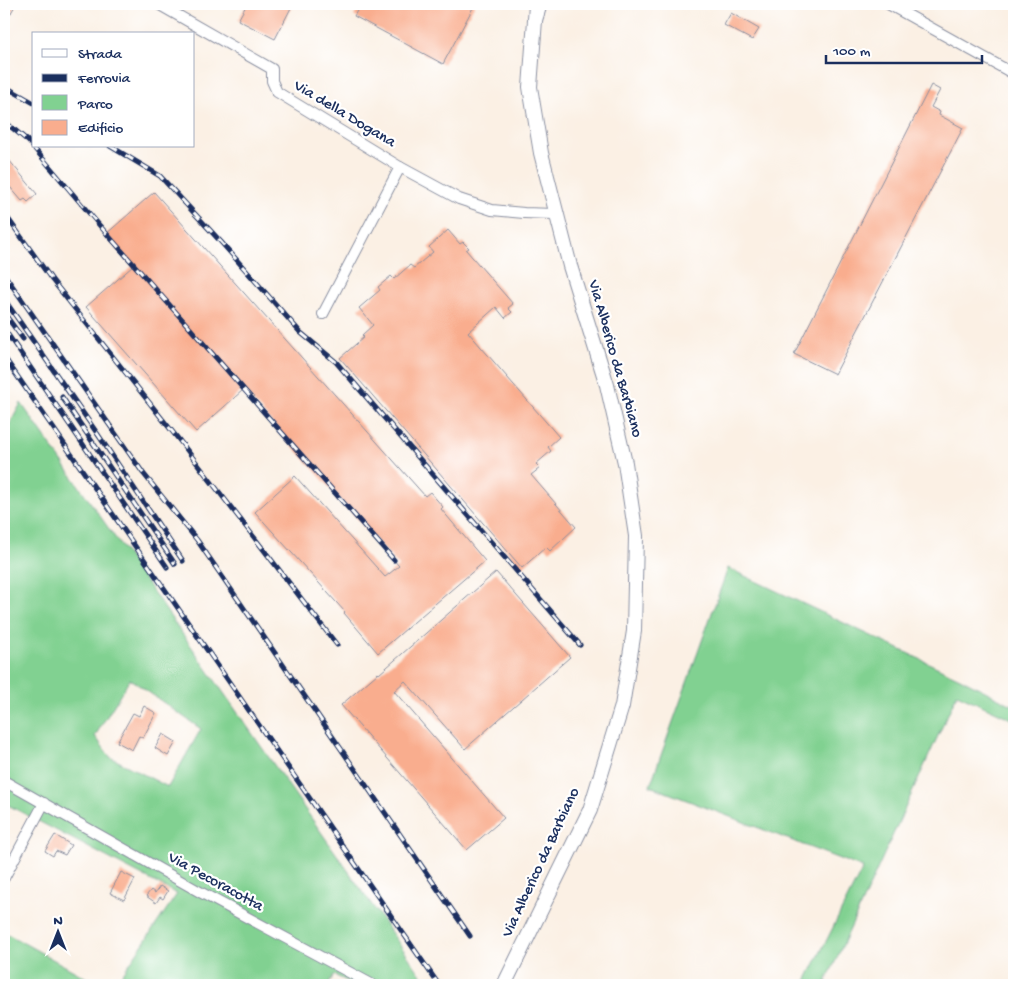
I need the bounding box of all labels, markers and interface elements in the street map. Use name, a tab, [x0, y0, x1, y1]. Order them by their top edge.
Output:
legend	[32, 32, 195, 148]
scale bar	[826, 32, 982, 64]
text: 100 m	[832, 43, 871, 61]
text: Strada	[78, 46, 123, 64]
text: Ferrovia	[77, 70, 131, 88]
street label: Via della Dogana	[289, 77, 399, 153]
text: Parco	[77, 96, 113, 114]
text: Edificio	[78, 120, 124, 138]
street label: Via Alberico da Barbiano	[582, 277, 646, 440]
street label: Via Alberico da Barbiano	[499, 785, 585, 942]
street label: Via Pecoracotta	[163, 848, 267, 918]
north arrow	[32, 906, 82, 956]
text: N	[53, 913, 63, 930]

